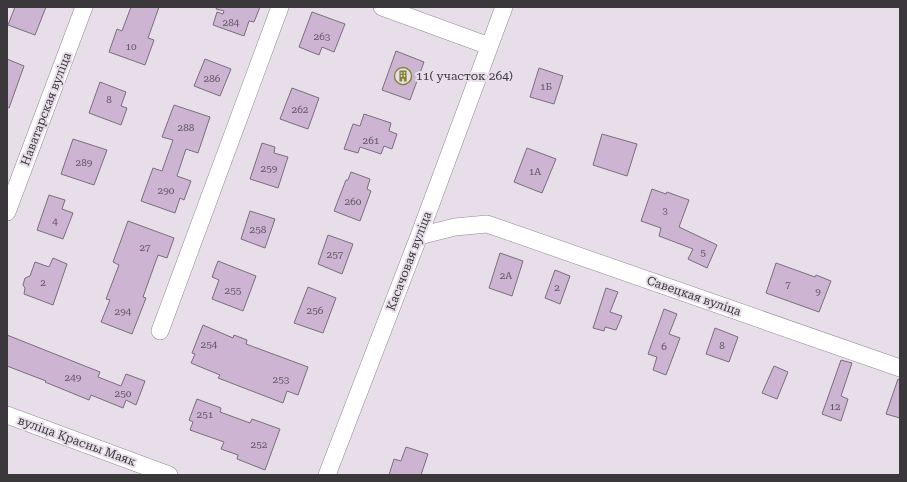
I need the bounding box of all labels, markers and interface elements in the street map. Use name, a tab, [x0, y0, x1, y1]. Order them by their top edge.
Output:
house number: 284	[223, 17, 240, 28]
house number: 263	[314, 31, 331, 42]
house number: 10	[125, 41, 137, 52]
street label: Наватарская вуліца	[18, 50, 74, 168]
building icon: 11( участок 264)	[393, 66, 413, 86]
place label: 11( участок 264)	[416, 69, 513, 83]
house number: 286	[204, 73, 221, 84]
house number: 1Б	[540, 81, 553, 92]
house number: 8	[106, 94, 112, 105]
house number: 262	[292, 104, 309, 115]
house number: 288	[178, 122, 195, 133]
house number: 261	[363, 135, 380, 146]
house number: 289	[76, 157, 93, 168]
house number: 259	[261, 163, 278, 174]
house number: 1А	[529, 166, 541, 177]
house number: 290	[158, 185, 175, 196]
house number: 260	[345, 196, 362, 207]
house number: 3	[662, 205, 668, 216]
street label: Касачовая вуліца	[384, 209, 435, 313]
house number: 4	[52, 216, 58, 227]
house number: 258	[250, 224, 267, 235]
house number: 27	[139, 242, 151, 253]
house number: 5	[700, 247, 706, 258]
house number: 257	[327, 249, 344, 260]
house number: 2А	[500, 270, 512, 281]
street label: Савецкая вуліца	[645, 273, 744, 319]
house number: 2	[40, 277, 46, 288]
house number: 7	[785, 279, 791, 290]
house number: 2	[554, 282, 560, 293]
house number: 255	[225, 285, 242, 296]
house number: 9	[815, 286, 821, 297]
house number: 256	[307, 305, 324, 316]
house number: 294	[115, 306, 132, 317]
house number: 254	[201, 339, 218, 350]
house number: 8	[719, 340, 725, 351]
house number: 6	[661, 341, 667, 352]
house number: 249	[65, 372, 82, 383]
house number: 253	[273, 374, 290, 385]
house number: 250	[115, 388, 132, 399]
house number: 12	[829, 401, 841, 412]
house number: 251	[197, 409, 214, 420]
street label: вуліца Красны Маяк	[16, 413, 138, 469]
house number: 252	[251, 439, 268, 450]

